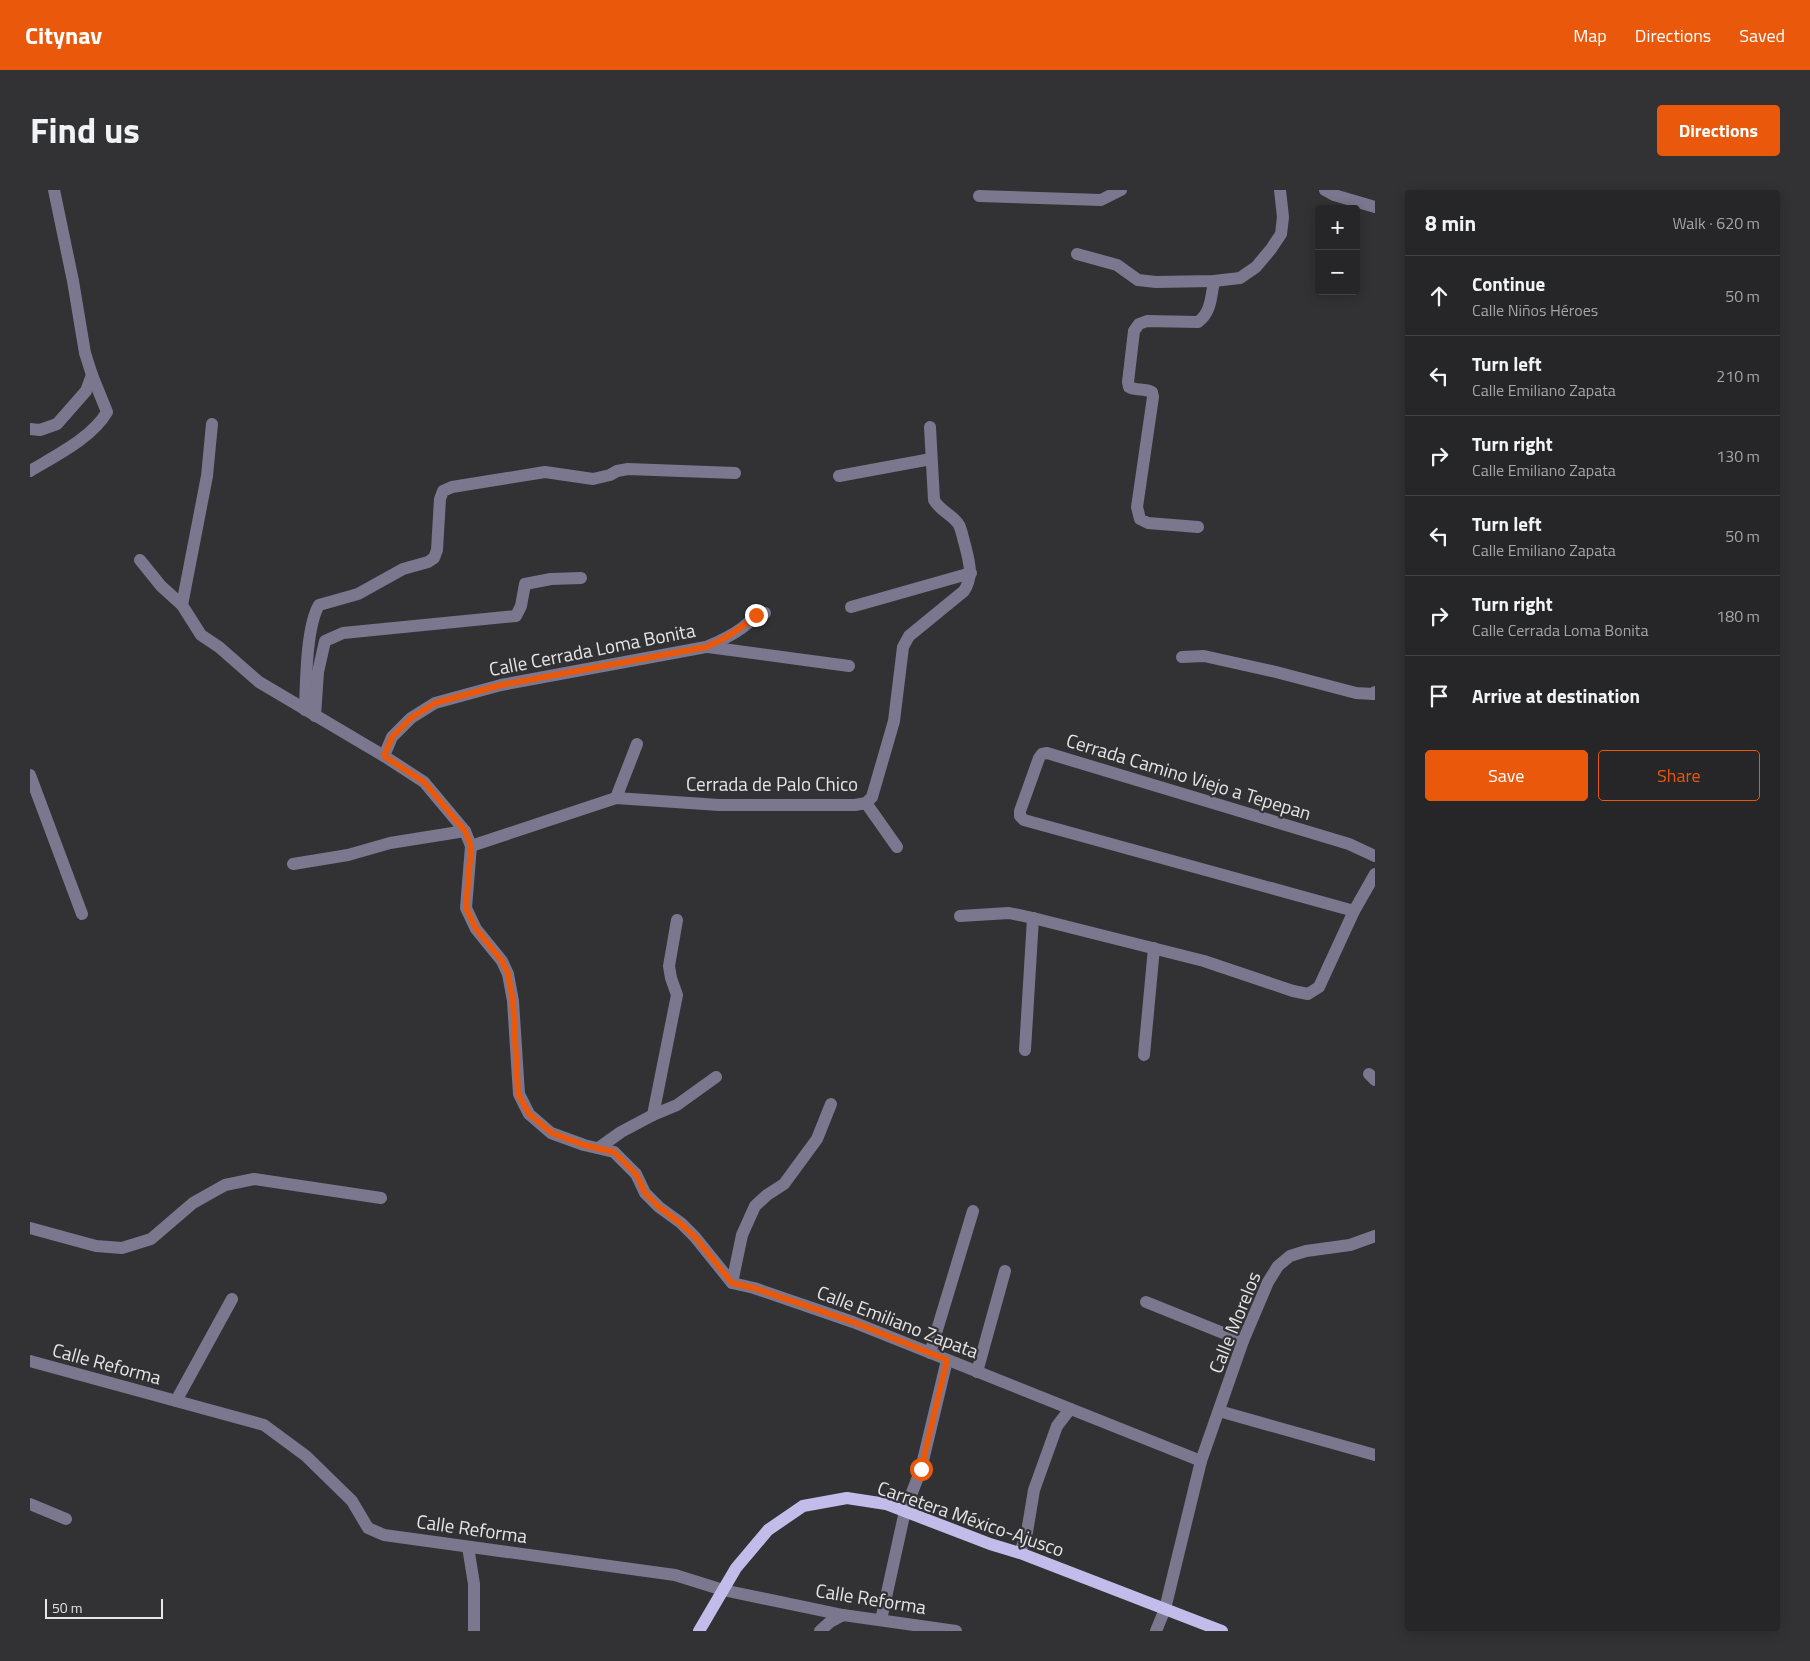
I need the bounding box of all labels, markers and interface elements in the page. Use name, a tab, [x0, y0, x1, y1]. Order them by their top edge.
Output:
text: Citynav	[25, 17, 102, 53]
text: Map	[1573, 22, 1607, 49]
text: Directions	[1635, 22, 1711, 49]
text: Saved	[1739, 22, 1785, 49]
text: Find us	[30, 103, 140, 157]
button: Directions	[1657, 105, 1780, 156]
map controls	[1315, 205, 1360, 295]
button: +	[1315, 205, 1360, 250]
text: 8 min	[1425, 207, 1476, 239]
text: Walk · 620 m	[1672, 211, 1760, 235]
button: −	[1315, 250, 1360, 295]
text: Continue	[1472, 269, 1545, 298]
icon: ahead	[1425, 282, 1453, 310]
text: 50 m	[1725, 284, 1760, 308]
text: Calle Niños Héroes	[1472, 298, 1598, 322]
text: Turn left	[1472, 349, 1542, 378]
icon: left	[1425, 362, 1453, 390]
text: 210 m	[1716, 364, 1760, 388]
text: Calle Emiliano Zapata	[1472, 378, 1616, 402]
text: Turn right	[1472, 429, 1553, 458]
icon: right	[1425, 442, 1453, 470]
text: 130 m	[1716, 444, 1760, 468]
text: Calle Emiliano Zapata	[1472, 458, 1616, 482]
text: Turn left	[1472, 509, 1542, 538]
icon: left	[1425, 522, 1453, 550]
text: 50 m	[1725, 524, 1760, 548]
text: Calle Emiliano Zapata	[1472, 538, 1616, 562]
text: Turn right	[1472, 589, 1553, 618]
icon: right	[1425, 602, 1453, 630]
route end	[745, 604, 768, 627]
text: 180 m	[1716, 604, 1760, 628]
street label: Calle Cerrada Loma Bonita	[486, 615, 698, 683]
text: Calle Cerrada Loma Bonita	[1472, 618, 1648, 642]
text: Arrive at destination	[1472, 681, 1640, 710]
icon: arrive	[1425, 682, 1453, 710]
street label: Cerrada Camino Viejo a Tepepan	[1063, 725, 1315, 827]
button: Save	[1425, 750, 1588, 801]
button: Share	[1598, 750, 1760, 801]
street label: Cerrada de Palo Chico	[686, 769, 858, 798]
street label: Calle Morelos	[1200, 1267, 1268, 1377]
street label: Calle Emiliano Zapata	[813, 1277, 983, 1365]
street label: Calle Reforma	[49, 1335, 165, 1392]
route start	[910, 1458, 933, 1481]
street label: Carretera México-Ajusco	[874, 1472, 1068, 1564]
street label: Calle Reforma	[415, 1506, 530, 1550]
street label: Calle Reforma	[814, 1575, 929, 1621]
scale bar	[45, 1596, 162, 1619]
text: 50 m	[52, 1597, 82, 1618]

